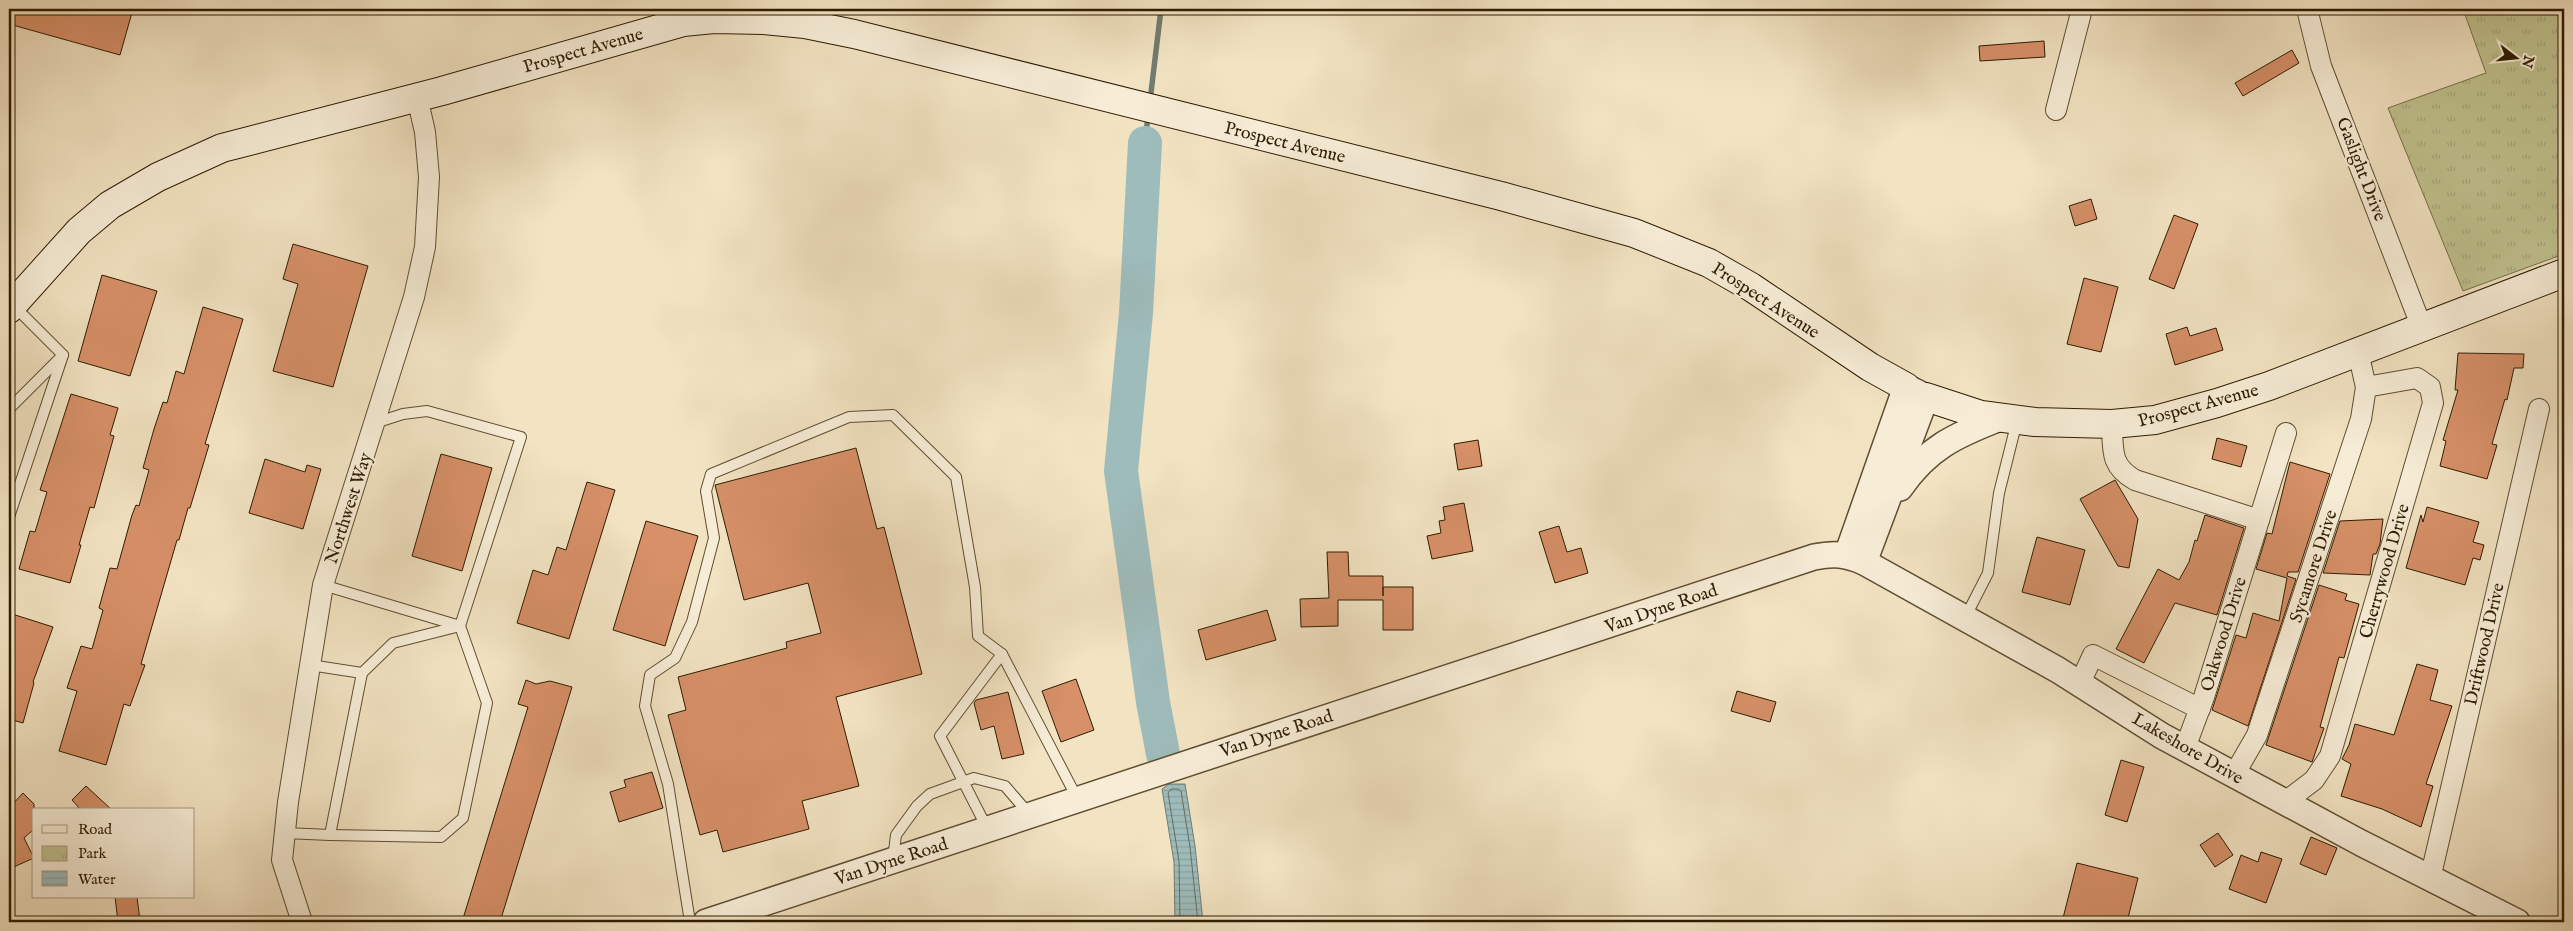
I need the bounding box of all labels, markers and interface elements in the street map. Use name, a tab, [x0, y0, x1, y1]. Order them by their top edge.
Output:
street label: Prospect Avenue	[521, 23, 646, 80]
north arrow	[2490, 32, 2540, 82]
text: N	[2517, 52, 2538, 70]
street label: Gaslight Drive	[2330, 114, 2391, 225]
street label: Prospect Avenue	[1222, 117, 1348, 170]
street label: Prospect Avenue	[1707, 258, 1823, 345]
street label: Prospect Avenue	[2136, 379, 2261, 434]
street label: Northwest Way	[321, 450, 378, 567]
street label: Cherrywood Drive	[2355, 501, 2416, 642]
street label: Sycamore Drive	[2285, 507, 2343, 626]
street label: Oakwood Drive	[2196, 574, 2253, 695]
street label: Van Dyne Road	[1601, 579, 1721, 640]
street label: Driftwood Drive	[2460, 581, 2511, 708]
street label: Van Dyne Road	[1216, 705, 1336, 764]
street label: Lakeshore Drive	[2128, 708, 2247, 790]
legend	[32, 808, 195, 898]
text: Road	[78, 820, 113, 839]
street label: Van Dyne Road	[831, 833, 951, 892]
text: Park	[78, 844, 108, 863]
text: Water	[78, 870, 116, 889]

